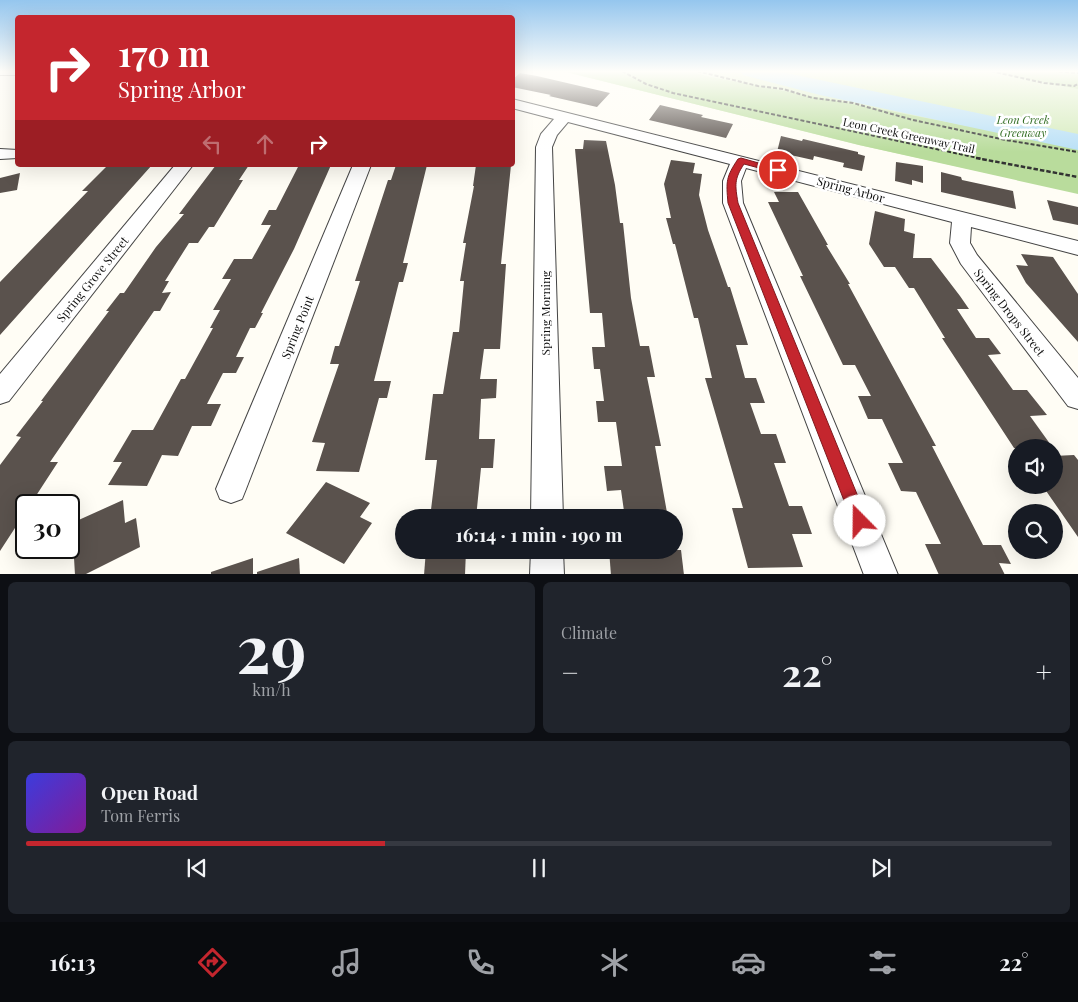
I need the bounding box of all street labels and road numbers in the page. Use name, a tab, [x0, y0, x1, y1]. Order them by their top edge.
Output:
street label: Leon Creek Greenway Trail	[842, 114, 976, 156]
street label: Spring Arbor	[815, 172, 887, 206]
street label: Spring Grove Street	[53, 232, 132, 325]
street label: Spring Drops Street	[971, 265, 1050, 360]
street label: Spring Morning	[537, 270, 553, 355]
street label: Spring Point	[277, 292, 317, 361]

